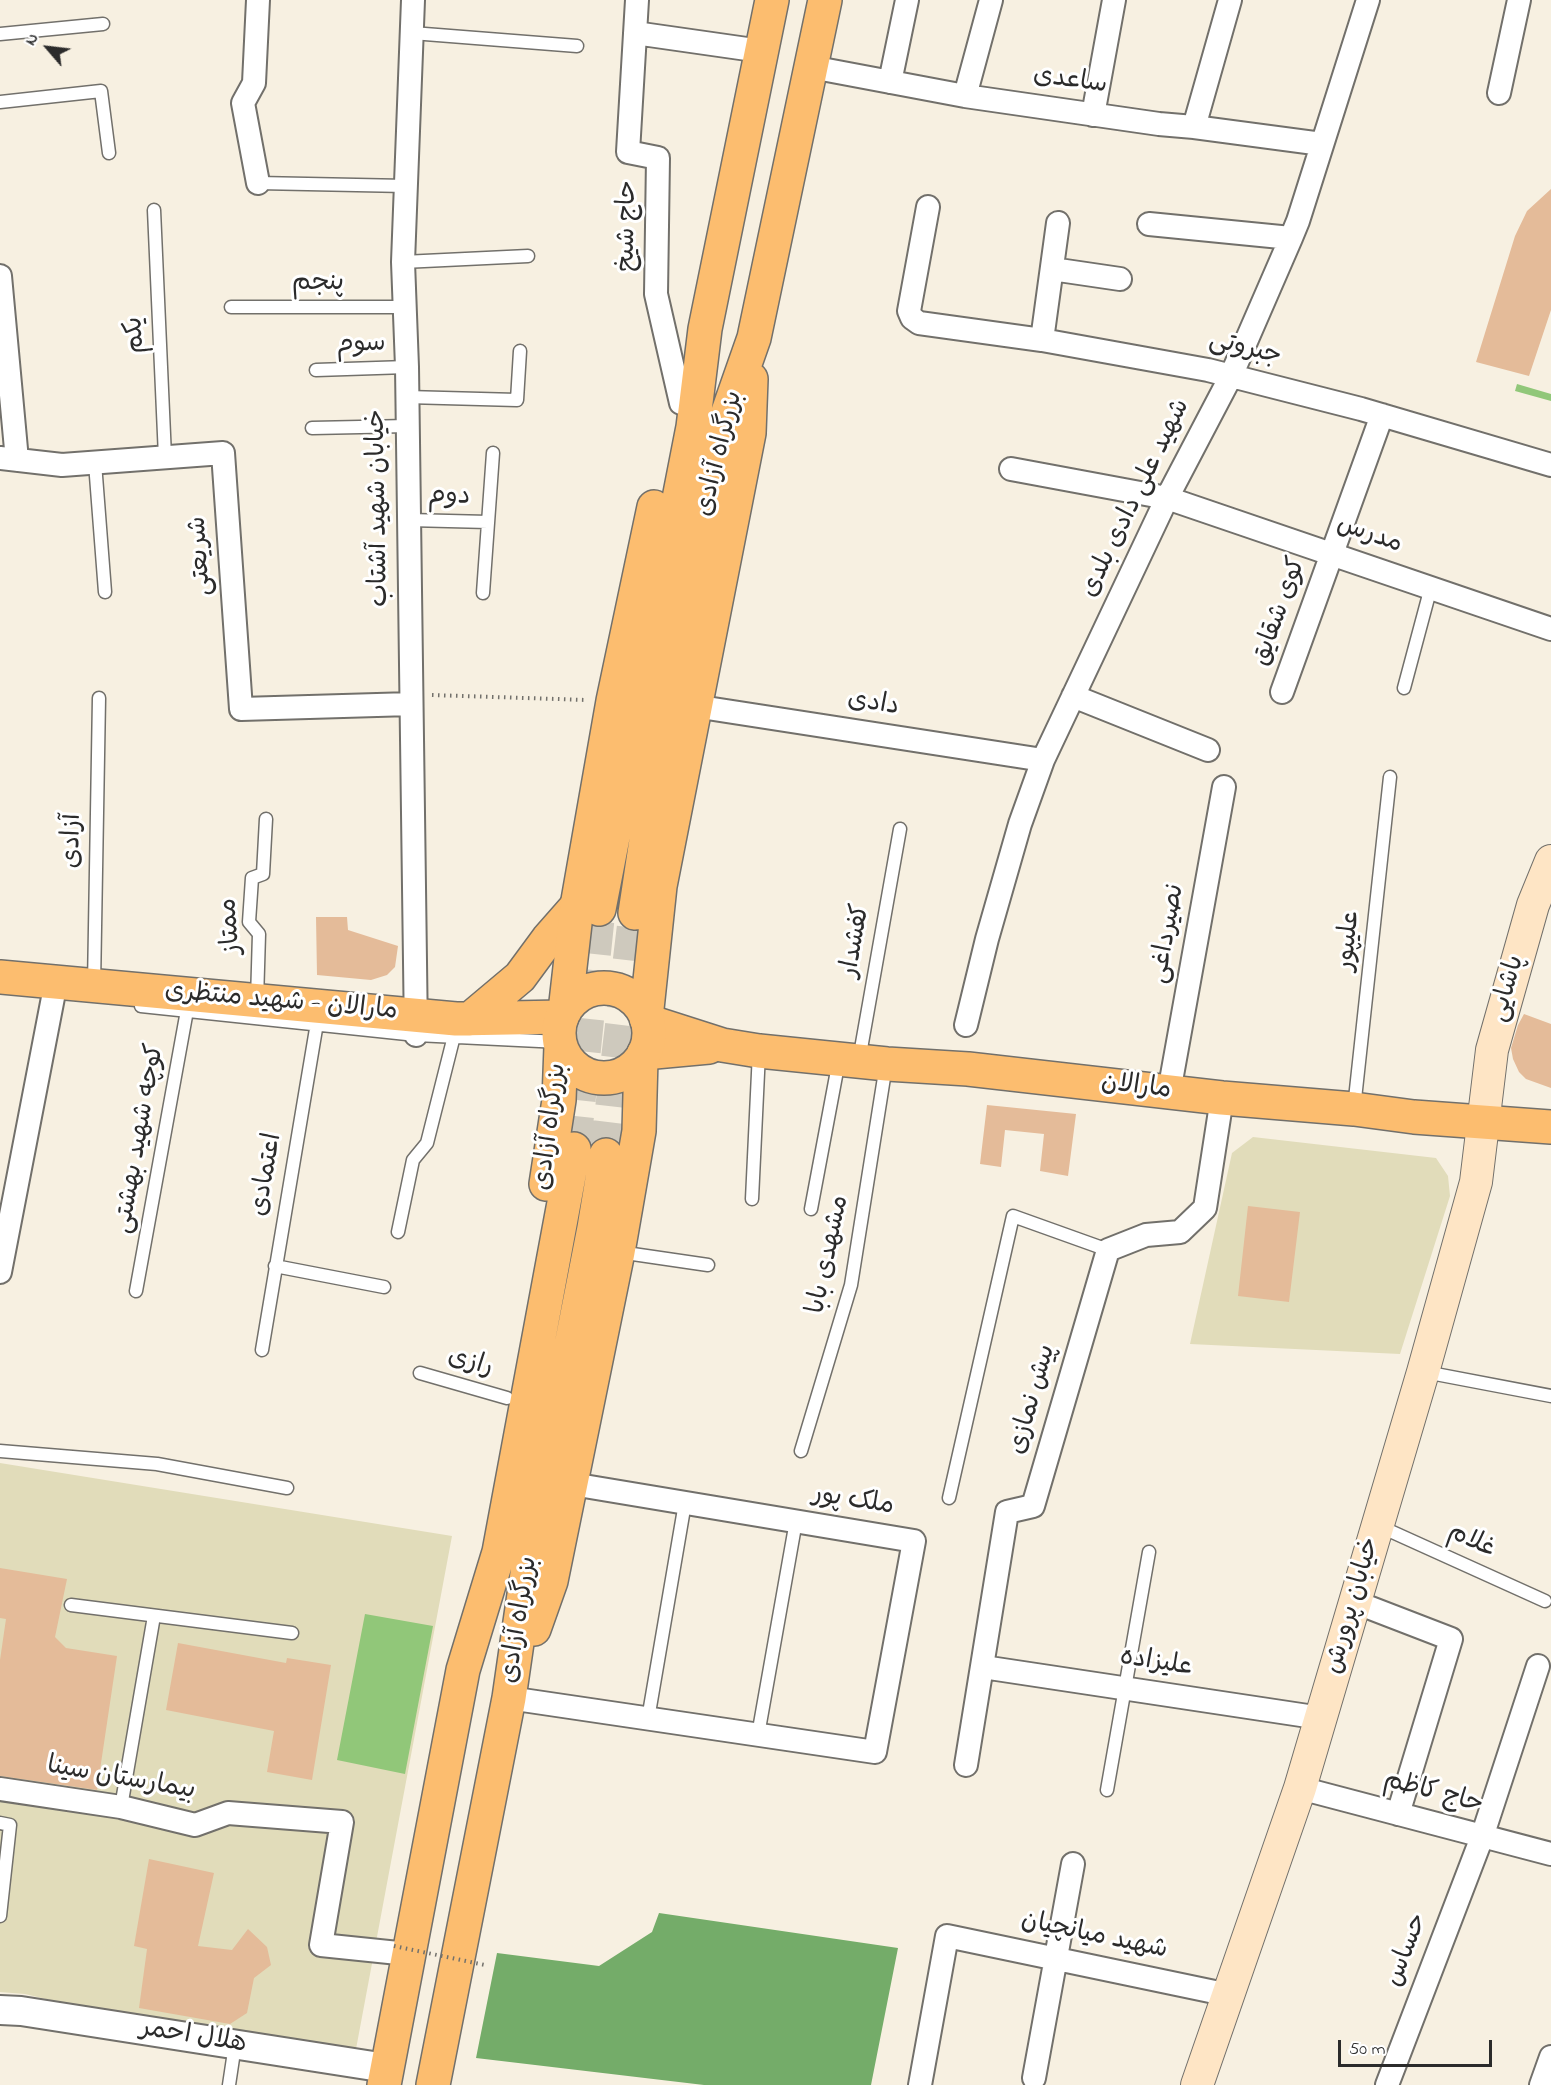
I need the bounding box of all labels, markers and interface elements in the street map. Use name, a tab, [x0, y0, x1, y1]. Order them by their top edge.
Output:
north arrow	[18, 18, 78, 78]
text: N	[19, 29, 45, 50]
street label: ساعدی	[1031, 61, 1109, 103]
street label: حاج شیخ	[613, 180, 645, 272]
street label: پنجم	[292, 269, 344, 301]
street label: یکم	[120, 316, 154, 354]
street label: جبروتی	[1206, 326, 1284, 374]
street label: سوم	[336, 330, 386, 362]
street label: بزرگراه آزادی	[690, 388, 752, 520]
street label: شهید علی دادی بلدی	[1075, 395, 1199, 603]
street label: خیابان شهید آشتاب	[363, 409, 397, 607]
street label: دوم	[427, 482, 471, 514]
street label: مدرس	[1332, 510, 1406, 562]
street label: شریعتی	[184, 515, 220, 597]
street label: کوی شقایق	[1247, 553, 1315, 671]
street label: دادی	[845, 686, 901, 724]
street label: آزادی	[58, 813, 90, 869]
street label: نصیرداغی	[1145, 882, 1193, 986]
street label: ممتاز	[214, 897, 250, 955]
street label: کفشدار	[835, 902, 879, 980]
street label: علیپور	[1331, 910, 1369, 972]
street label: پاشایی	[1485, 952, 1533, 1026]
street label: مارالان - شهید منتظری	[163, 977, 399, 1029]
street label: کوچه شهید بهشتی	[109, 1042, 173, 1236]
street label: بزرگراه آزادی	[529, 1062, 575, 1192]
street label: مارالان	[1099, 1068, 1173, 1108]
street label: اعتمادی	[245, 1131, 291, 1219]
street label: مشهدی بابا	[802, 1193, 858, 1317]
street label: پیش نمازی	[1003, 1342, 1065, 1458]
street label: رازی	[444, 1343, 496, 1385]
street label: ملک پور	[810, 1480, 896, 1524]
street label: غلام	[1442, 1518, 1500, 1566]
street label: خیابان پرورش	[1320, 1534, 1388, 1678]
street label: بزرگراه آزادی	[496, 1554, 546, 1686]
street label: علیزاده	[1117, 1643, 1195, 1685]
street label: بیمارستان سینا	[44, 1752, 198, 1808]
street label: حاج کاظم	[1380, 1766, 1486, 1822]
street label: شهید میانچیان	[1018, 1906, 1170, 1968]
street label: حساس	[1380, 1910, 1436, 1992]
street label: هلال احمر	[137, 2014, 249, 2062]
scale bar	[1341, 2028, 1496, 2066]
text: 50 m	[1349, 2037, 1386, 2063]

